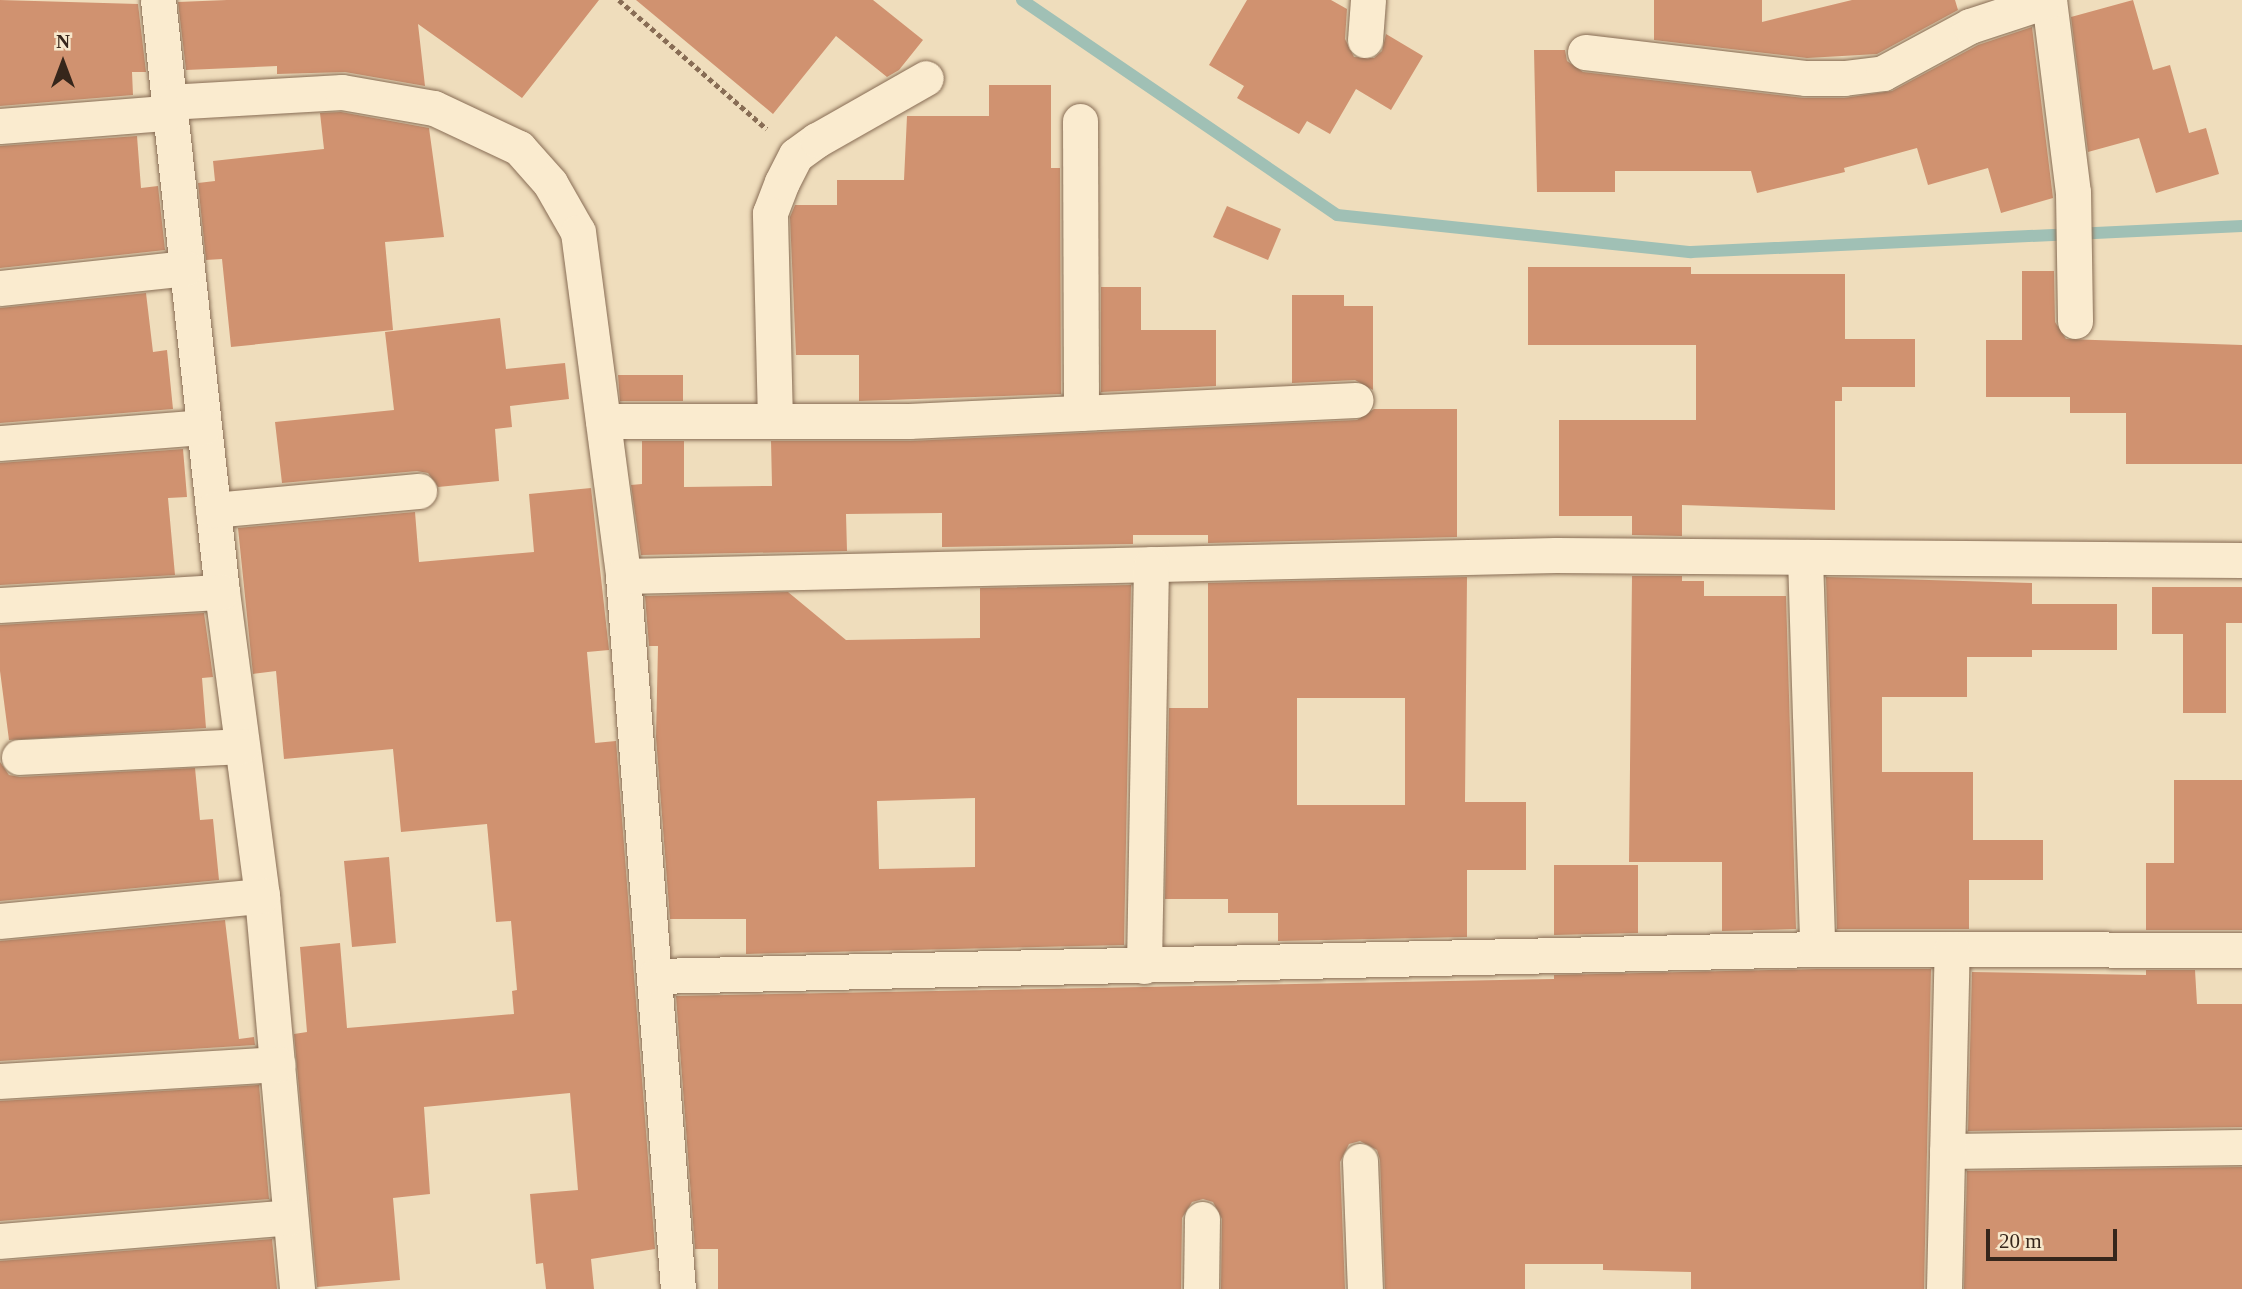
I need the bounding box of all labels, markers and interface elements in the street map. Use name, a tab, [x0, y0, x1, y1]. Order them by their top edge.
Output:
north arrow	[28, 28, 98, 98]
text: N	[56, 31, 70, 52]
scale bar	[1990, 1216, 2121, 1260]
text: 20 m	[1999, 1229, 2042, 1253]

